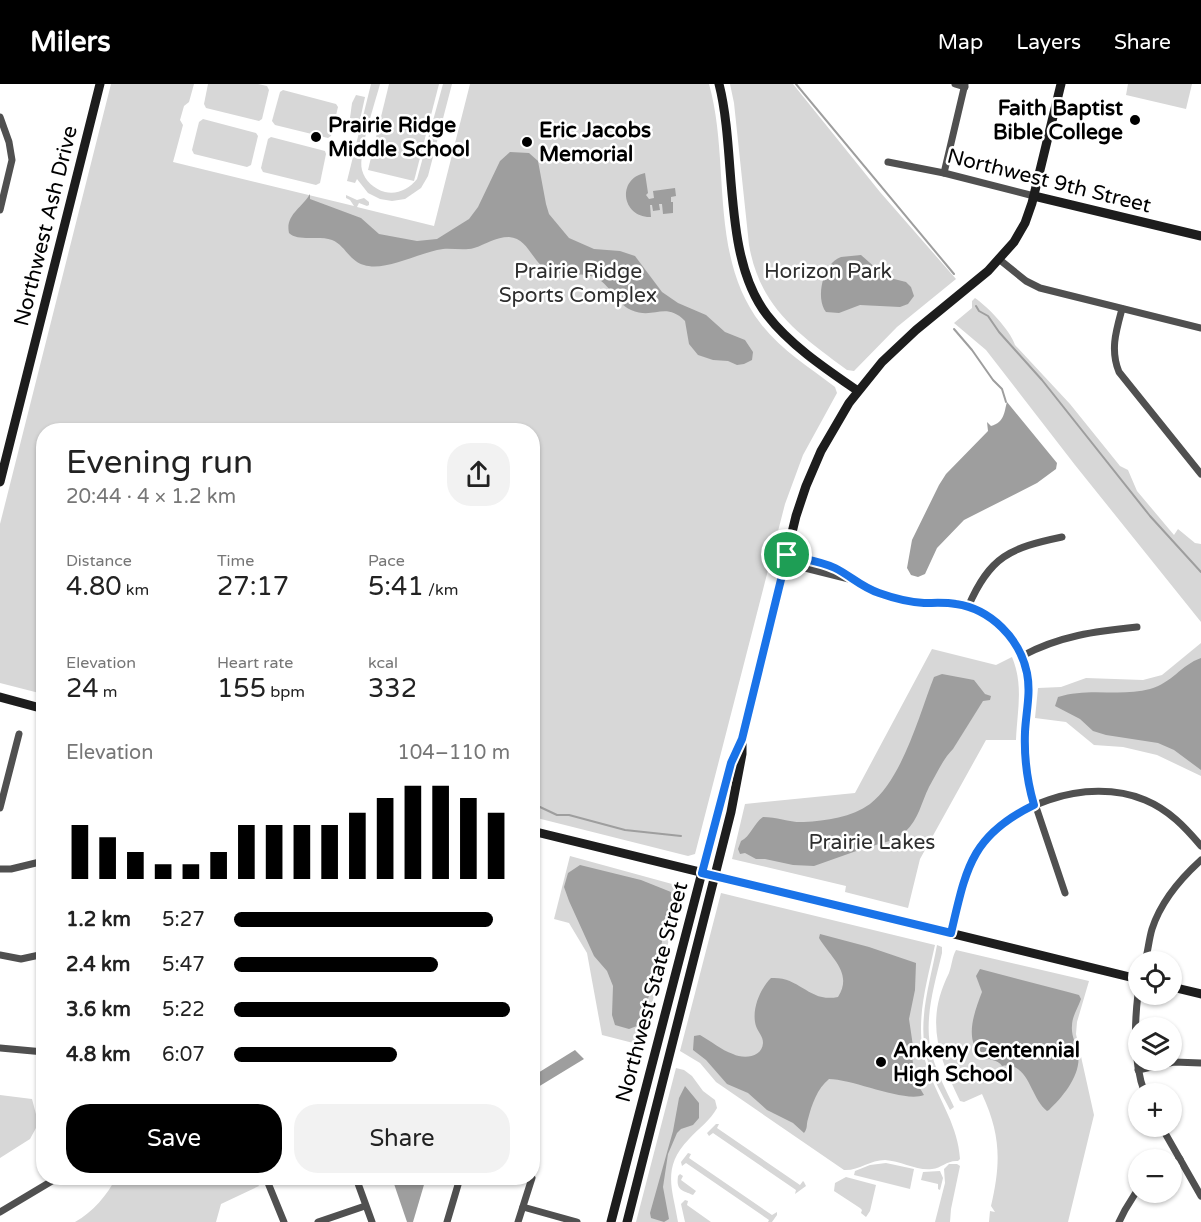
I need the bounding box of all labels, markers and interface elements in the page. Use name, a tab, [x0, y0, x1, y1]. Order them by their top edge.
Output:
text: Milers	[30, 25, 111, 59]
text: Map	[938, 30, 983, 55]
text: Layers	[1016, 30, 1081, 55]
text: Share	[1114, 30, 1171, 55]
place label: Faith Baptist Bible College	[993, 96, 1123, 145]
place label: Prairie Ridge Middle School	[328, 113, 470, 162]
marker: Faith Baptist Bible College	[1128, 113, 1142, 127]
place label: Eric Jacobs Memorial	[539, 118, 651, 167]
street label: Northwest Ash Drive	[9, 123, 83, 329]
marker: Prairie Ridge Middle School	[309, 130, 323, 144]
marker: Eric Jacobs Memorial	[520, 135, 534, 149]
street label: Northwest 9th Street	[944, 144, 1154, 218]
park label: Prairie Ridge Sports Complex	[499, 259, 657, 308]
park label: Horizon Park	[764, 259, 892, 284]
text: Evening run	[66, 443, 253, 482]
button: share	[447, 443, 510, 506]
text: 20:44 · 4 × 1.2 km	[66, 485, 236, 509]
pin	[761, 529, 812, 580]
icon: arrive	[770, 538, 803, 571]
text: Distance	[66, 551, 132, 571]
text: Time	[217, 551, 254, 571]
text: Pace	[368, 551, 405, 571]
text: 4.80	[66, 571, 122, 602]
text: 27:17	[217, 571, 289, 602]
text: 5:41	[368, 571, 424, 602]
text: km	[122, 580, 149, 600]
text: /km	[424, 580, 458, 600]
text: Elevation	[66, 653, 136, 673]
text: Heart rate	[217, 653, 293, 673]
text: kcal	[368, 653, 398, 673]
text: 24	[66, 673, 99, 704]
text: 155	[217, 673, 266, 704]
text: 332	[368, 673, 417, 704]
text: m	[99, 682, 118, 702]
text: bpm	[266, 682, 305, 702]
text: Elevation	[66, 741, 153, 765]
text: 104–110 m	[397, 741, 510, 765]
park label: Prairie Lakes	[809, 830, 935, 855]
street label: Northwest State Street	[611, 879, 693, 1105]
text: 1.2 km	[66, 908, 131, 932]
text: 5:27	[162, 908, 205, 932]
map controls	[1128, 951, 1182, 1203]
button: locate	[1128, 951, 1182, 1005]
text: 2.4 km	[66, 953, 130, 977]
text: 5:47	[162, 953, 205, 977]
text: 3.6 km	[66, 998, 131, 1022]
text: 5:22	[162, 998, 205, 1022]
button: layers	[1128, 1017, 1182, 1071]
place label: Ankeny Centennial High School	[893, 1038, 1080, 1087]
text: 4.8 km	[66, 1043, 131, 1067]
text: 6:07	[162, 1043, 205, 1067]
marker: Ankeny Centennial High School	[874, 1055, 888, 1069]
button: +	[1128, 1083, 1182, 1137]
button: Save	[66, 1104, 282, 1173]
button: Share	[294, 1104, 510, 1173]
button: −	[1128, 1149, 1182, 1203]

